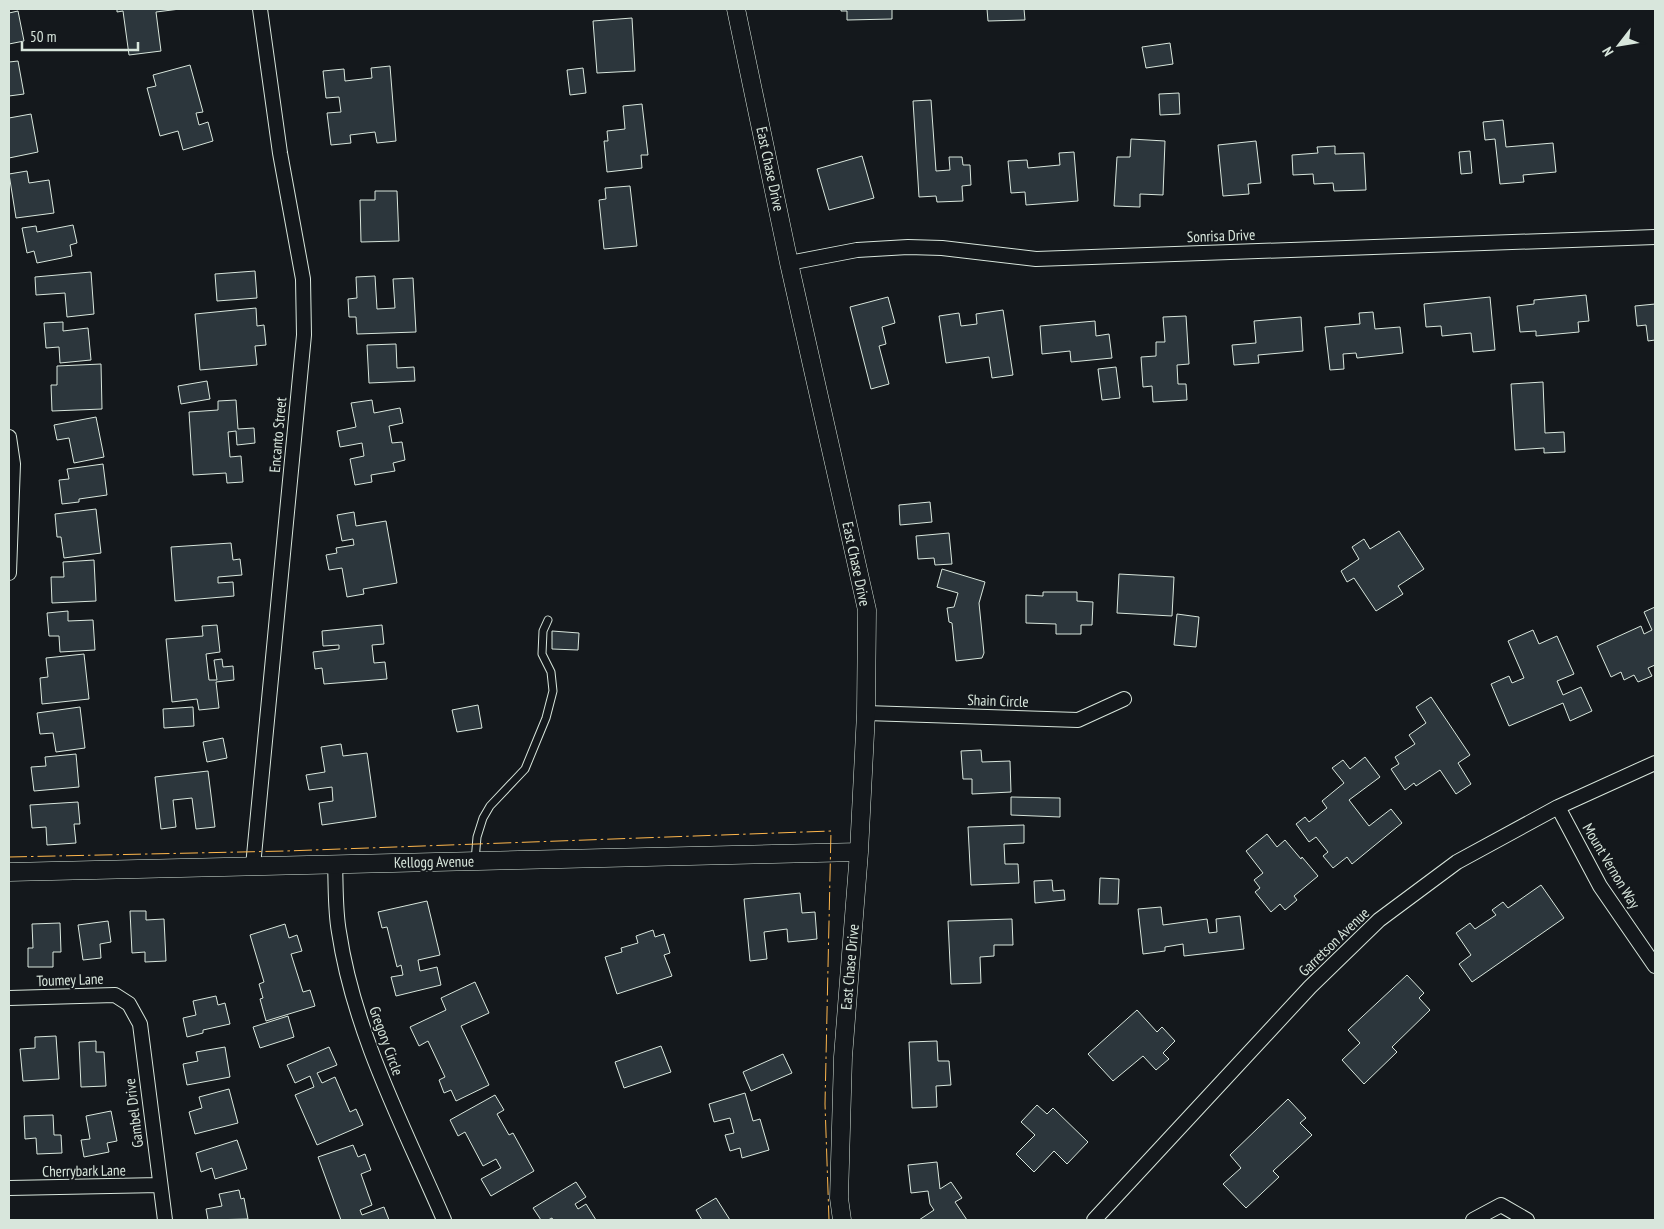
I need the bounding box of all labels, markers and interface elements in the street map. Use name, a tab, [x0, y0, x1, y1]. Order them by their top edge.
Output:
scale bar	[22, 20, 139, 52]
north arrow	[1594, 20, 1644, 70]
text: 50 m	[30, 27, 56, 46]
text: N	[1598, 44, 1618, 60]
street label: East Chase Drive	[752, 125, 789, 213]
street label: Sonrisa Drive	[1186, 225, 1255, 246]
street label: Encanto Street	[265, 396, 290, 473]
street label: East Chase Drive	[838, 520, 875, 608]
street label: Shain Circle	[967, 690, 1029, 711]
street label: Mount Vernon Way	[1578, 820, 1645, 912]
street label: Kellogg Avenue	[394, 851, 474, 872]
street label: Garretson Avenue	[1294, 903, 1373, 980]
street label: East Chase Drive	[836, 923, 863, 1011]
street label: Toumey Lane	[36, 969, 104, 990]
street label: Gregory Circle	[365, 1004, 408, 1078]
street label: Gambel Drive	[120, 1077, 147, 1149]
street label: Cherrybark Lane	[42, 1160, 126, 1181]

